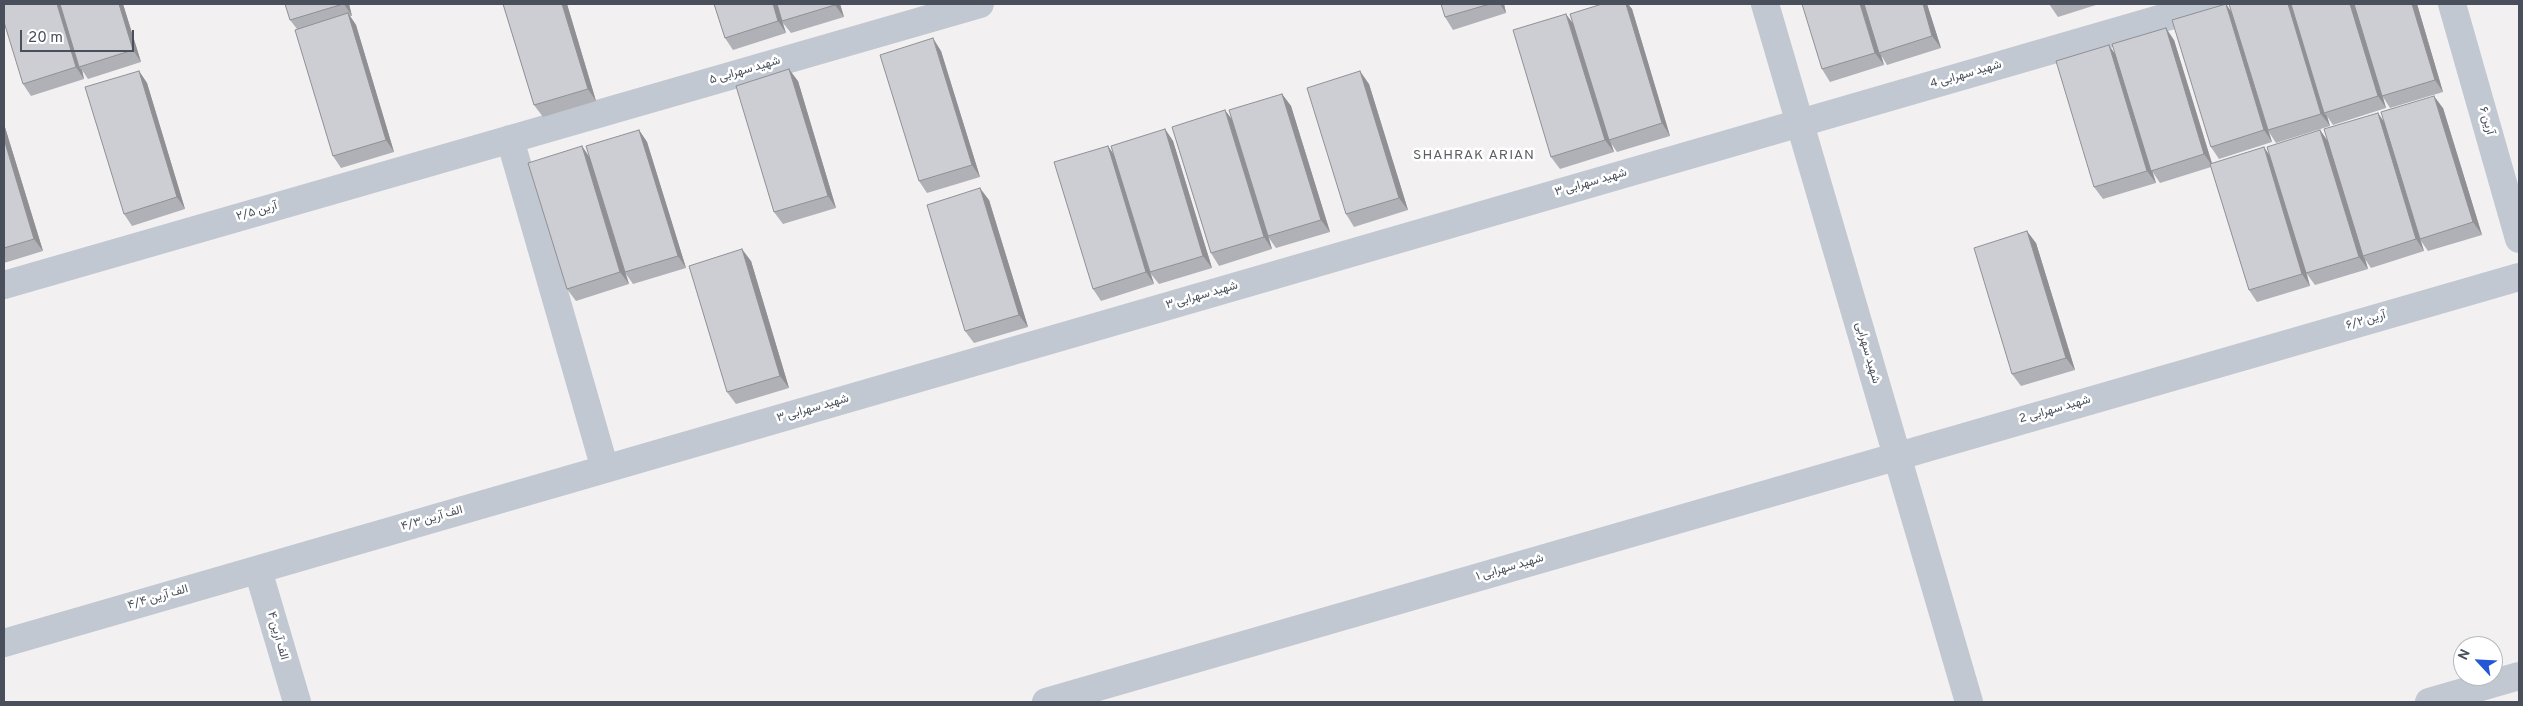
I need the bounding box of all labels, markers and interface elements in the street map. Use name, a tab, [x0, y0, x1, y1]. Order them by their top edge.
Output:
scale bar	[22, 20, 136, 52]
text: 20 m	[28, 29, 63, 48]
street label: شهید سهرابی ۵	[708, 54, 782, 88]
street label: شهید سهرابی 4	[1929, 58, 2003, 92]
street label: ۶ آرین	[2475, 105, 2497, 137]
district label: SHAHRAK ARIAN	[1411, 148, 1537, 164]
street label: شهید سهرابی ۳	[1553, 166, 1629, 200]
street label: ۲/۵ آرین	[235, 199, 279, 225]
street label: شهید سهرابی ۳	[1164, 279, 1240, 313]
street label: ۶/۲ آرین	[2345, 308, 2387, 334]
street label: شهید سهرابی	[1851, 321, 1883, 385]
street label: شهید سهرابی ۳	[775, 392, 851, 426]
street label: شهید سهرابی 2	[2018, 393, 2092, 427]
street label: ۴/۳ الف آرین	[400, 503, 464, 535]
street label: شهید سهرابی ۱	[1474, 551, 1546, 585]
street label: ۴/۴ الف آرین	[126, 582, 190, 614]
street label: ۴ الف آرین	[263, 610, 291, 662]
north arrow	[2453, 636, 2503, 686]
text: N	[2455, 647, 2475, 663]

